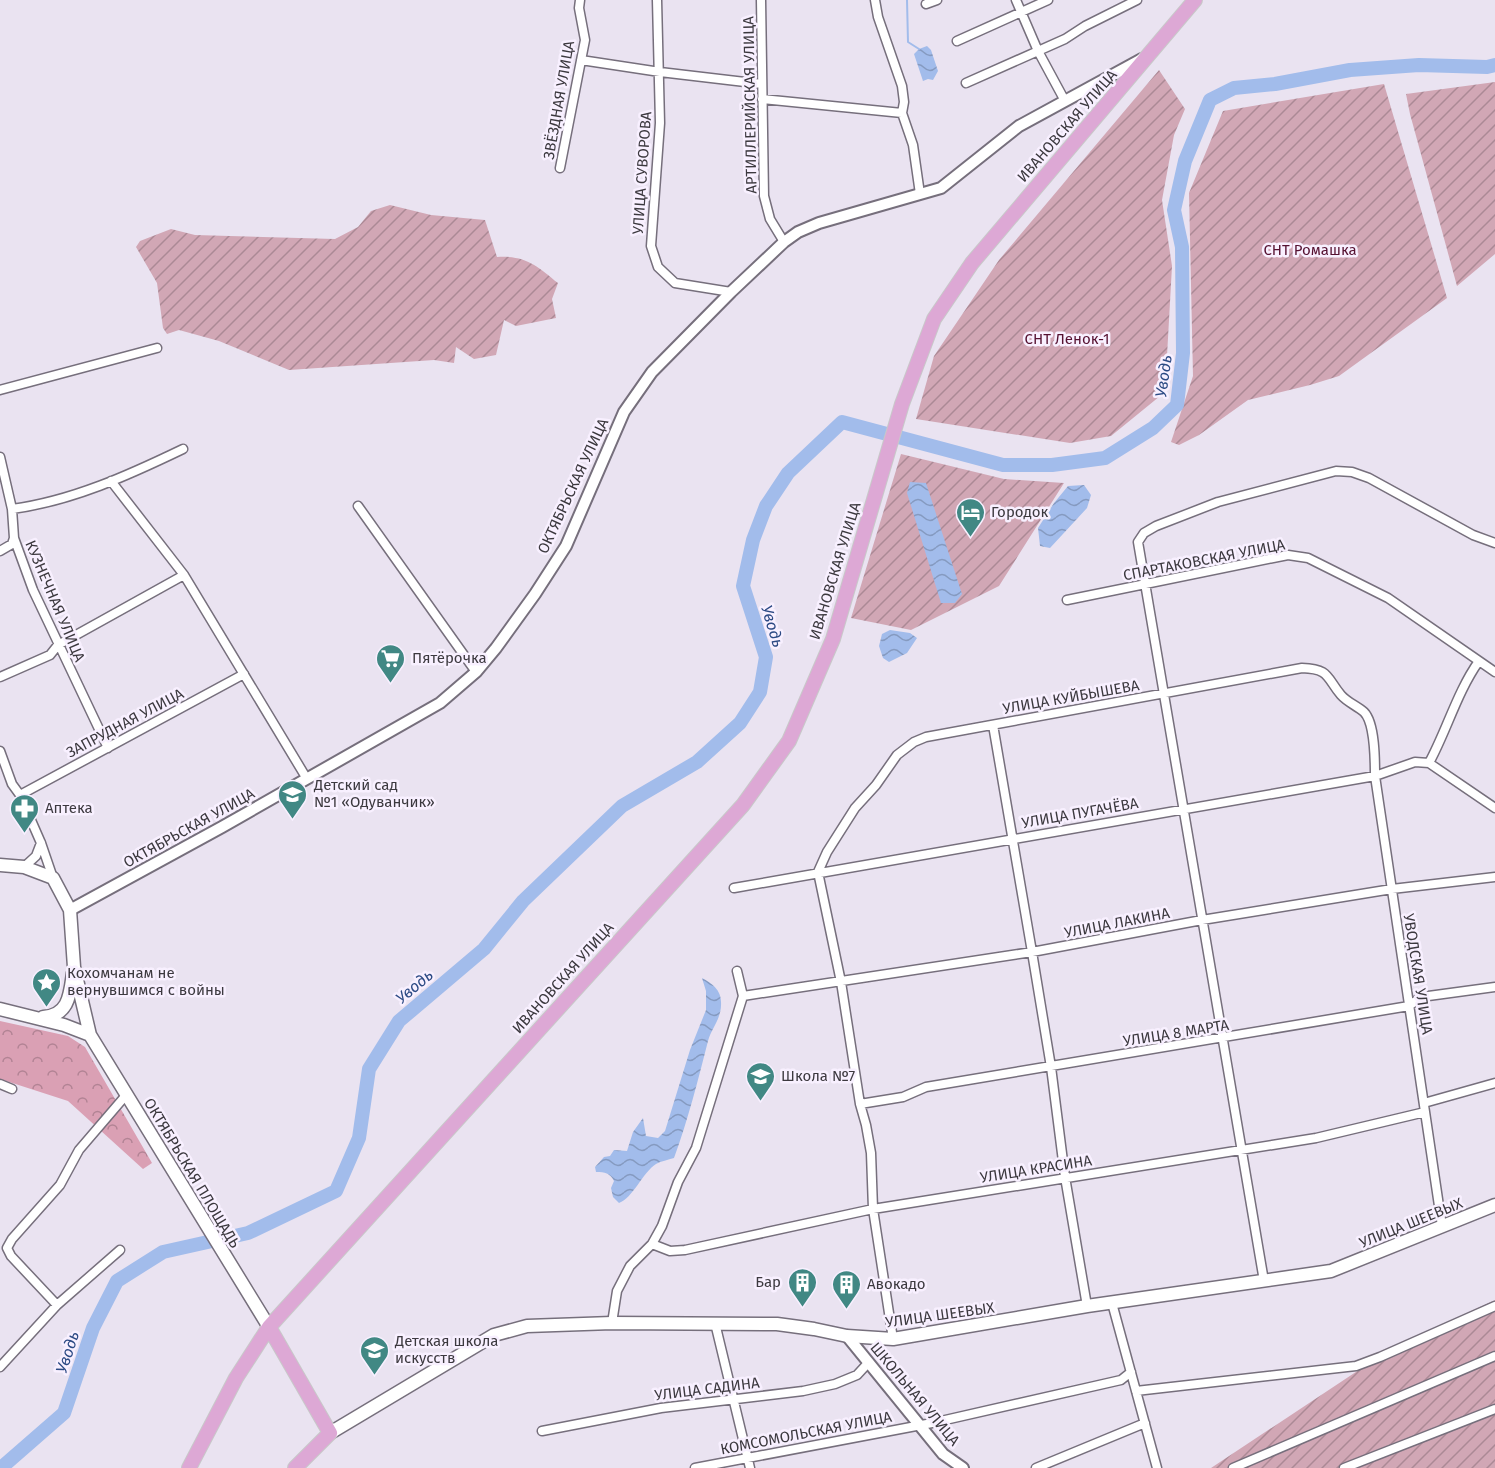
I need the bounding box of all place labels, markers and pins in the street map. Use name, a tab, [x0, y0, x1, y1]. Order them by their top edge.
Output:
hotel icon: Городок	[954, 496, 986, 538]
place label: Городок	[991, 503, 1049, 521]
supermarket icon: Пятёрочка	[375, 642, 407, 684]
place label: Пятёрочка	[412, 649, 487, 667]
place label: Детский сад №1 «Одуванчик»	[313, 776, 435, 811]
school or university icon: Детский сад №1 «Одуванчик»	[277, 778, 309, 820]
pharmacy icon: Аптека	[8, 792, 40, 834]
place label: Аптека	[45, 799, 93, 817]
place label: Кохомчанам не вернувшимся с войны	[67, 964, 225, 999]
place icon: Кохомчанам не вернувшимся с войны	[30, 966, 62, 1008]
school or university icon: Школа №7	[744, 1060, 776, 1102]
place label: Школа №7	[781, 1067, 856, 1085]
building icon: Бар	[786, 1266, 818, 1308]
building icon: Авокадо	[830, 1268, 862, 1310]
place label: Бар	[755, 1273, 781, 1291]
place label: Авокадо	[867, 1275, 926, 1293]
place label: Детская школа искусств	[394, 1332, 499, 1367]
school or university icon: Детская школа искусств	[358, 1334, 390, 1376]

